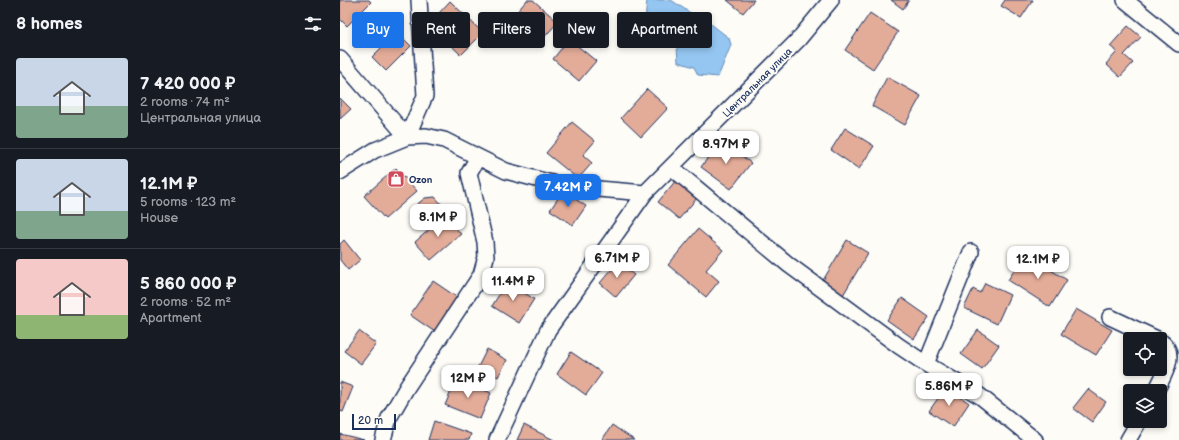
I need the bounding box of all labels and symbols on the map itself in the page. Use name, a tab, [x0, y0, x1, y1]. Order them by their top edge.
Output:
street label: Центральная улица	[721, 45, 795, 120]
pin: 8.97M ₽	[689, 131, 763, 165]
shop icon: Ozon	[386, 169, 406, 189]
place label: Ozon	[409, 174, 433, 186]
pin: 7.42M ₽	[531, 174, 605, 208]
pin: 8.1M ₽	[405, 204, 471, 238]
pin: 6.71M ₽	[580, 245, 654, 279]
pin: 12.1M ₽	[1001, 246, 1075, 280]
pin: 11.4M ₽	[476, 268, 550, 302]
pin: 12M ₽	[440, 365, 496, 399]
pin: 5.86M ₽	[912, 373, 986, 407]
scale bar	[352, 412, 396, 431]

